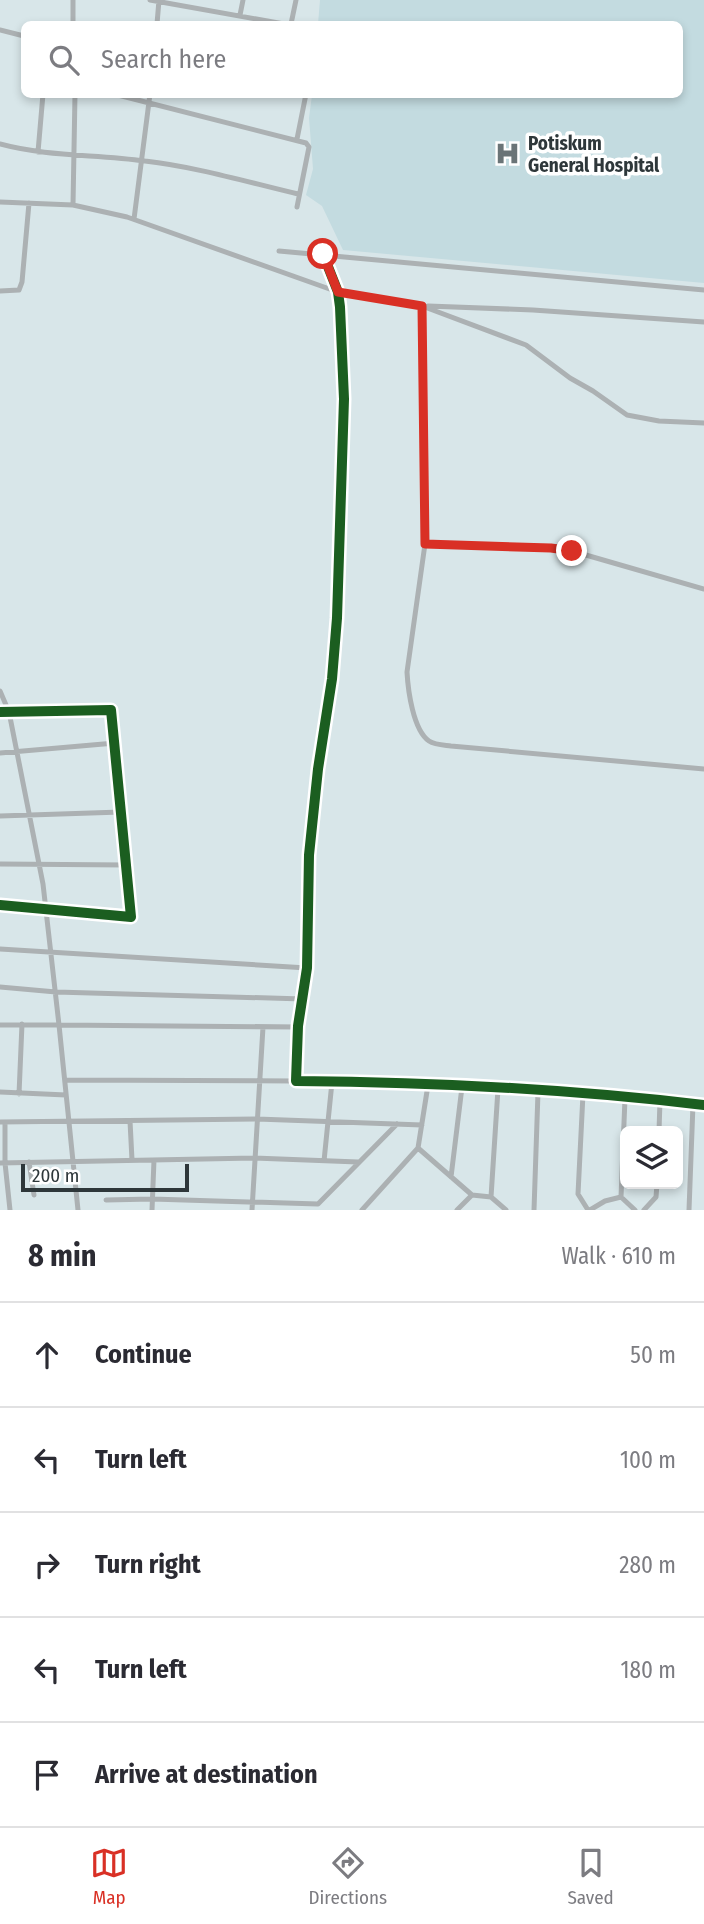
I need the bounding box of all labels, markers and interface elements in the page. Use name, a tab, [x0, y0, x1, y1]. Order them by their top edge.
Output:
search box	[21, 21, 683, 98]
icon: search	[45, 41, 83, 79]
text: Search here	[101, 44, 226, 75]
place label: Potiskum General Hospital	[528, 132, 660, 177]
hospital icon: Potiskum General Hospital	[494, 140, 522, 168]
route start	[307, 238, 338, 269]
route end	[556, 535, 587, 566]
map controls	[620, 1126, 683, 1189]
button: layers	[620, 1126, 683, 1189]
scale bar	[21, 1161, 189, 1193]
text: 200 m	[32, 1164, 79, 1187]
text: 8 min	[28, 1238, 96, 1274]
text: Walk · 610 m	[562, 1242, 676, 1270]
icon: ahead	[28, 1336, 66, 1374]
text: Continue	[95, 1339, 192, 1370]
text: 50 m	[630, 1341, 676, 1369]
icon: left	[28, 1441, 66, 1479]
text: Turn left	[95, 1444, 187, 1475]
text: 100 m	[620, 1446, 676, 1474]
icon: right	[28, 1546, 66, 1584]
text: Turn right	[95, 1549, 201, 1580]
text: 280 m	[619, 1551, 676, 1579]
icon: left	[28, 1651, 66, 1689]
text: Turn left	[95, 1654, 187, 1685]
text: 180 m	[620, 1656, 676, 1684]
icon: arrive	[28, 1756, 66, 1794]
text: Arrive at destination	[95, 1759, 318, 1790]
tab: Map	[90, 1844, 128, 1909]
tab: Directions	[308, 1844, 387, 1909]
tab: Saved	[567, 1844, 614, 1909]

